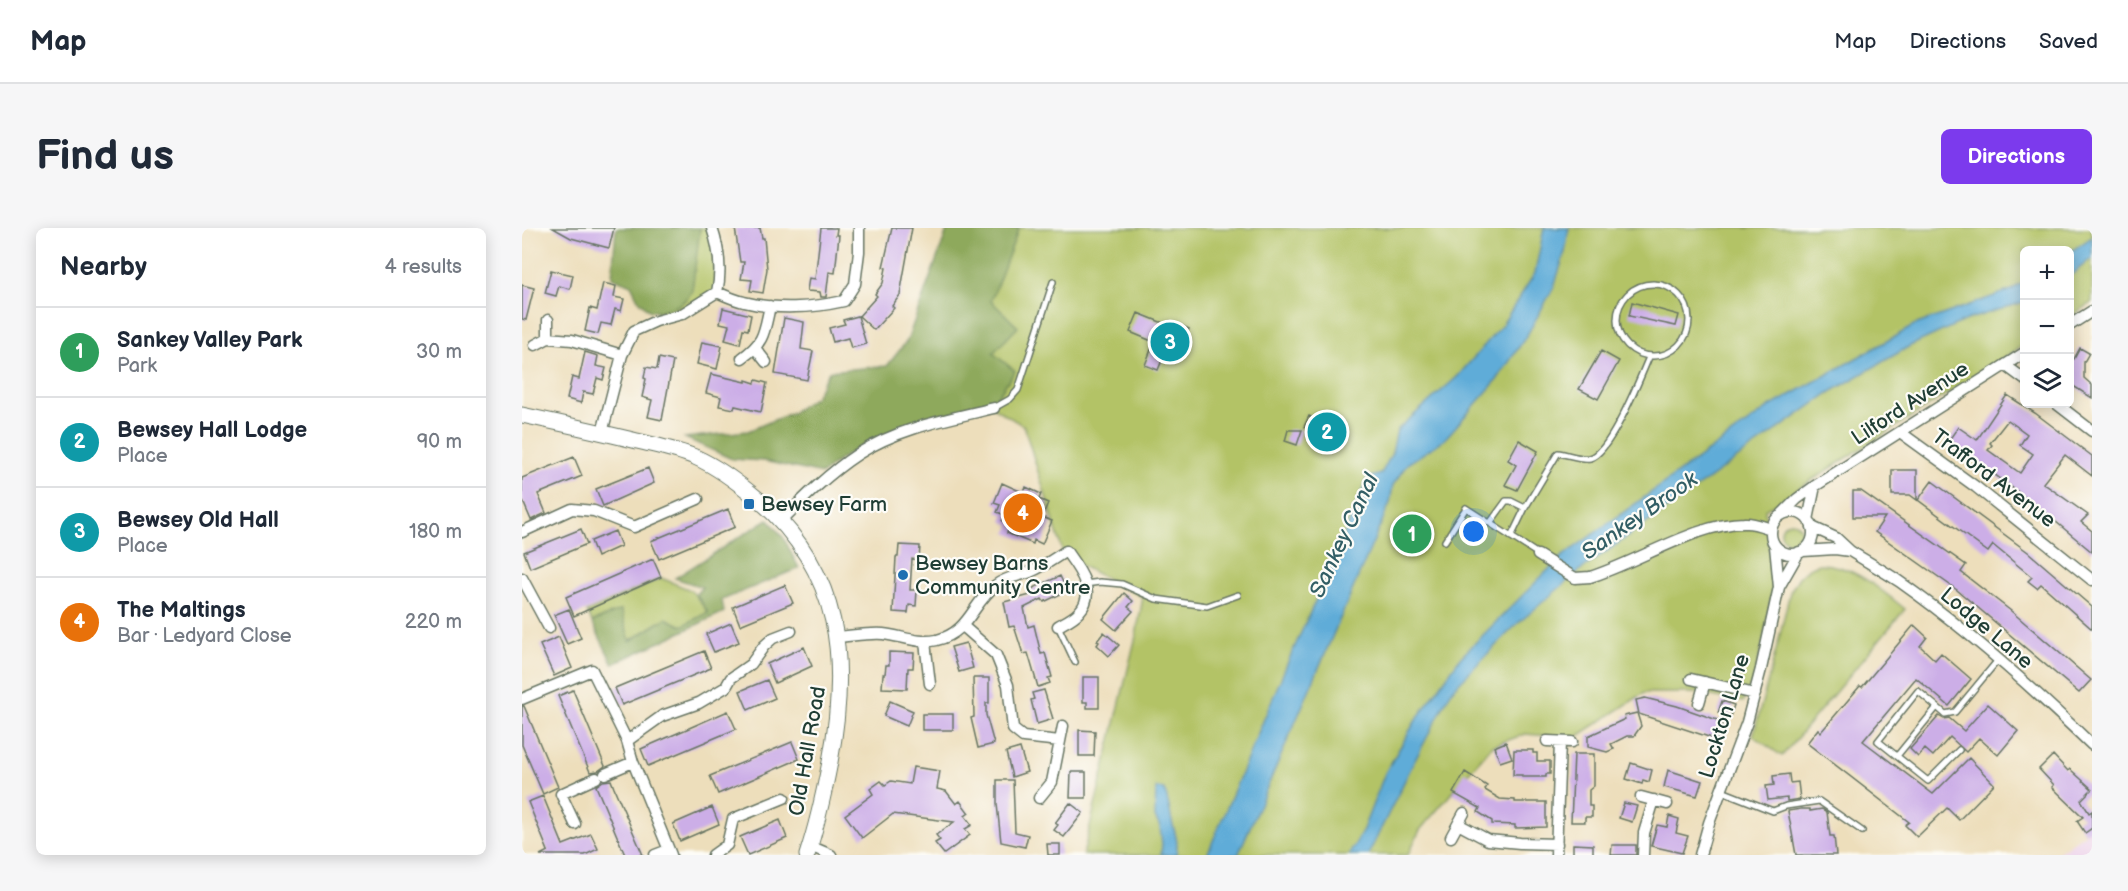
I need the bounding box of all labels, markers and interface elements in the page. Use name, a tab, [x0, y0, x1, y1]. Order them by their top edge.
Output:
text: Map	[30, 25, 86, 58]
text: Map	[1834, 29, 1877, 54]
text: Directions	[1910, 29, 2006, 54]
text: Saved	[2039, 29, 2098, 54]
button: Directions	[1941, 129, 2092, 184]
text: Find us	[36, 131, 174, 182]
map controls	[2020, 246, 2074, 408]
button: +	[2020, 246, 2074, 300]
text: Nearby	[60, 252, 147, 283]
text: 4 results	[384, 255, 462, 279]
button: −	[2020, 300, 2074, 354]
pin: 3	[1150, 320, 1190, 364]
text: Sankey Valley Park	[117, 327, 302, 354]
text: 1	[75, 340, 84, 364]
text: 30 m	[416, 340, 462, 364]
text: Park	[117, 354, 157, 378]
button: layers	[2020, 354, 2074, 408]
street label: Lilford Avenue	[1847, 356, 1974, 451]
pin: 2	[1308, 410, 1346, 454]
text: Bewsey Hall Lodge	[117, 417, 307, 444]
street label: Trafford Avenue	[1927, 424, 2061, 533]
text: 2	[74, 430, 85, 454]
text: 90 m	[417, 430, 462, 454]
text: Place	[117, 444, 168, 468]
water label: Sankey Brook	[1577, 466, 1704, 566]
water label: Sankey Canal	[1304, 468, 1385, 602]
pin: 4	[1004, 490, 1042, 536]
place label: Bewsey Farm	[761, 492, 887, 517]
marker: Bewsey Farm	[742, 497, 756, 511]
text: Bewsey Old Hall	[117, 507, 279, 534]
pin: 1	[1392, 512, 1432, 556]
your location	[1459, 517, 1488, 546]
text: 3	[74, 520, 85, 544]
text: 180 m	[409, 520, 462, 544]
text: Place	[117, 534, 168, 558]
place label: Bewsey Barns Community Centre	[915, 551, 1090, 600]
marker: Bewsey Barns Community Centre	[896, 568, 910, 582]
street label: Lodge Lane	[1935, 582, 2038, 674]
text: The Maltings	[117, 597, 246, 624]
text: 4	[74, 610, 85, 634]
text: 220 m	[405, 610, 462, 634]
text: Bar · Ledyard Close	[117, 624, 292, 648]
street label: Lockton Lane	[1694, 651, 1755, 781]
street label: Old Hall Road	[784, 684, 831, 818]

